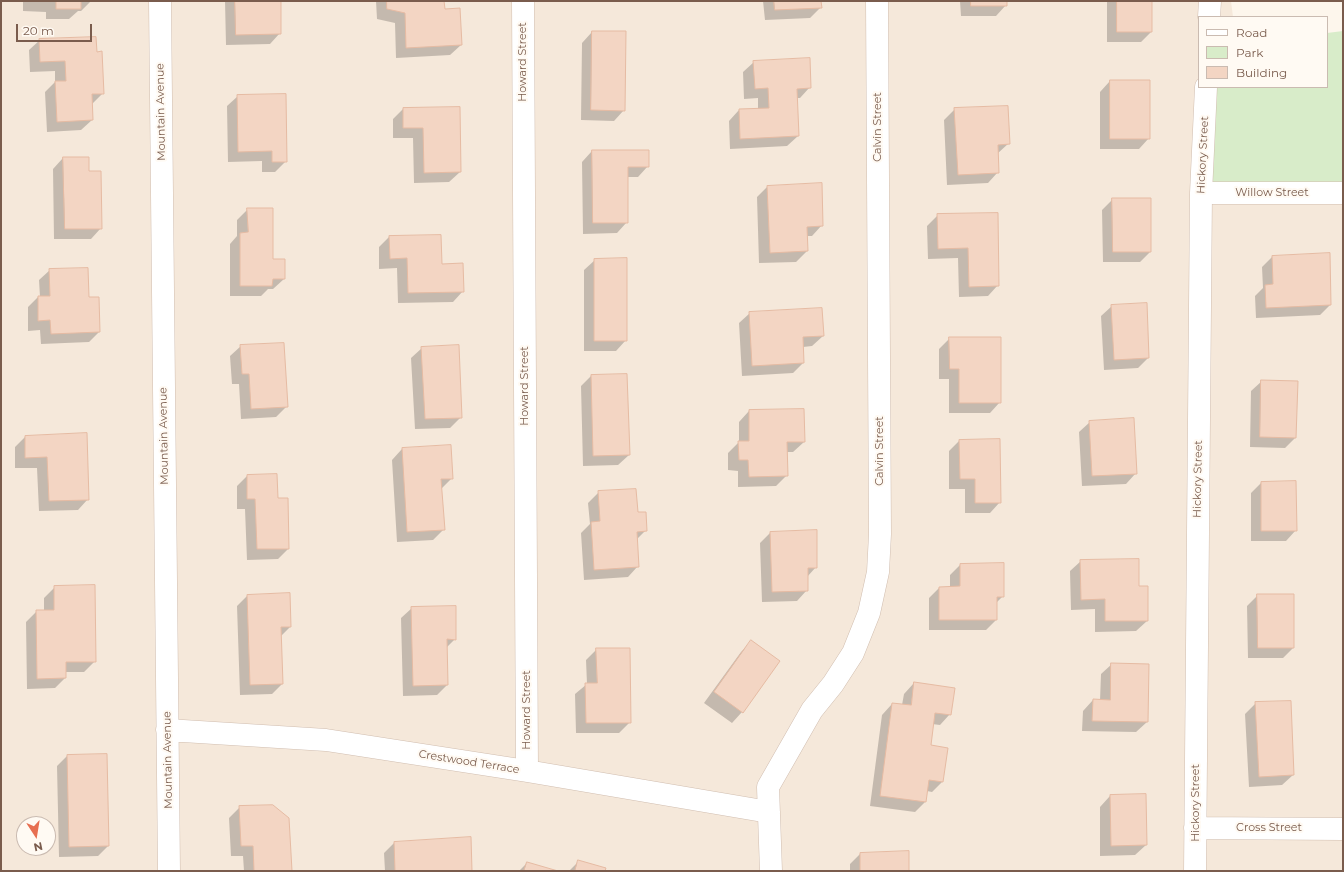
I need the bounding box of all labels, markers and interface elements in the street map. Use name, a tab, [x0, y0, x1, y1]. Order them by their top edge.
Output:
scale bar	[18, 16, 94, 42]
legend	[1198, 16, 1328, 88]
street label: Howard Street	[516, 22, 530, 102]
text: 20 m	[23, 23, 54, 38]
text: Road	[1236, 25, 1267, 40]
text: Park	[1236, 45, 1263, 60]
street label: Mountain Avenue	[154, 63, 168, 161]
text: Building	[1236, 65, 1287, 80]
street label: Calvin Street	[871, 92, 885, 162]
street label: Hickory Street	[1194, 116, 1212, 194]
street label: Willow Street	[1235, 186, 1309, 200]
street label: Howard Street	[518, 346, 532, 426]
street label: Mountain Avenue	[157, 387, 171, 485]
street label: Calvin Street	[873, 416, 887, 486]
street label: Hickory Street	[1191, 440, 1205, 518]
street label: Howard Street	[520, 670, 534, 750]
street label: Mountain Avenue	[161, 711, 175, 809]
street label: Crestwood Terrace	[418, 748, 520, 776]
street label: Hickory Street	[1189, 764, 1203, 842]
north arrow	[16, 816, 56, 856]
street label: Cross Street	[1236, 821, 1302, 835]
text: N	[32, 839, 44, 855]

